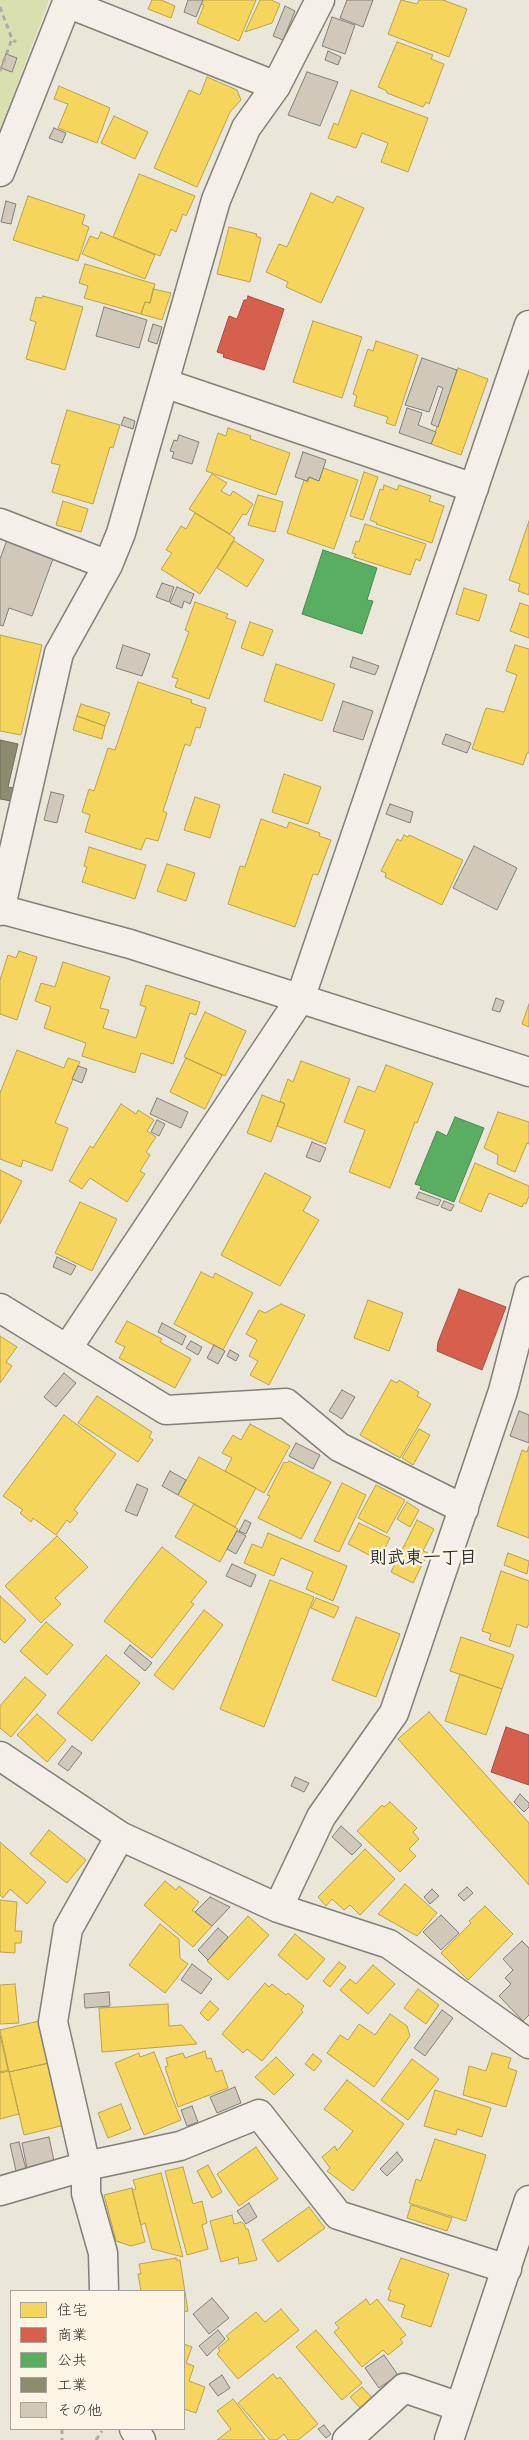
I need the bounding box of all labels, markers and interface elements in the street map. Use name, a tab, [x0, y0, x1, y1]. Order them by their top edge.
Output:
district label: 則武東一丁目	[369, 1549, 477, 1571]
legend	[10, 2290, 185, 2430]
text: 住宅	[57, 2303, 87, 2321]
text: 商業	[57, 2328, 87, 2346]
text: 公共	[57, 2353, 87, 2371]
text: 工業	[57, 2378, 87, 2396]
text: その他	[57, 2403, 102, 2421]

